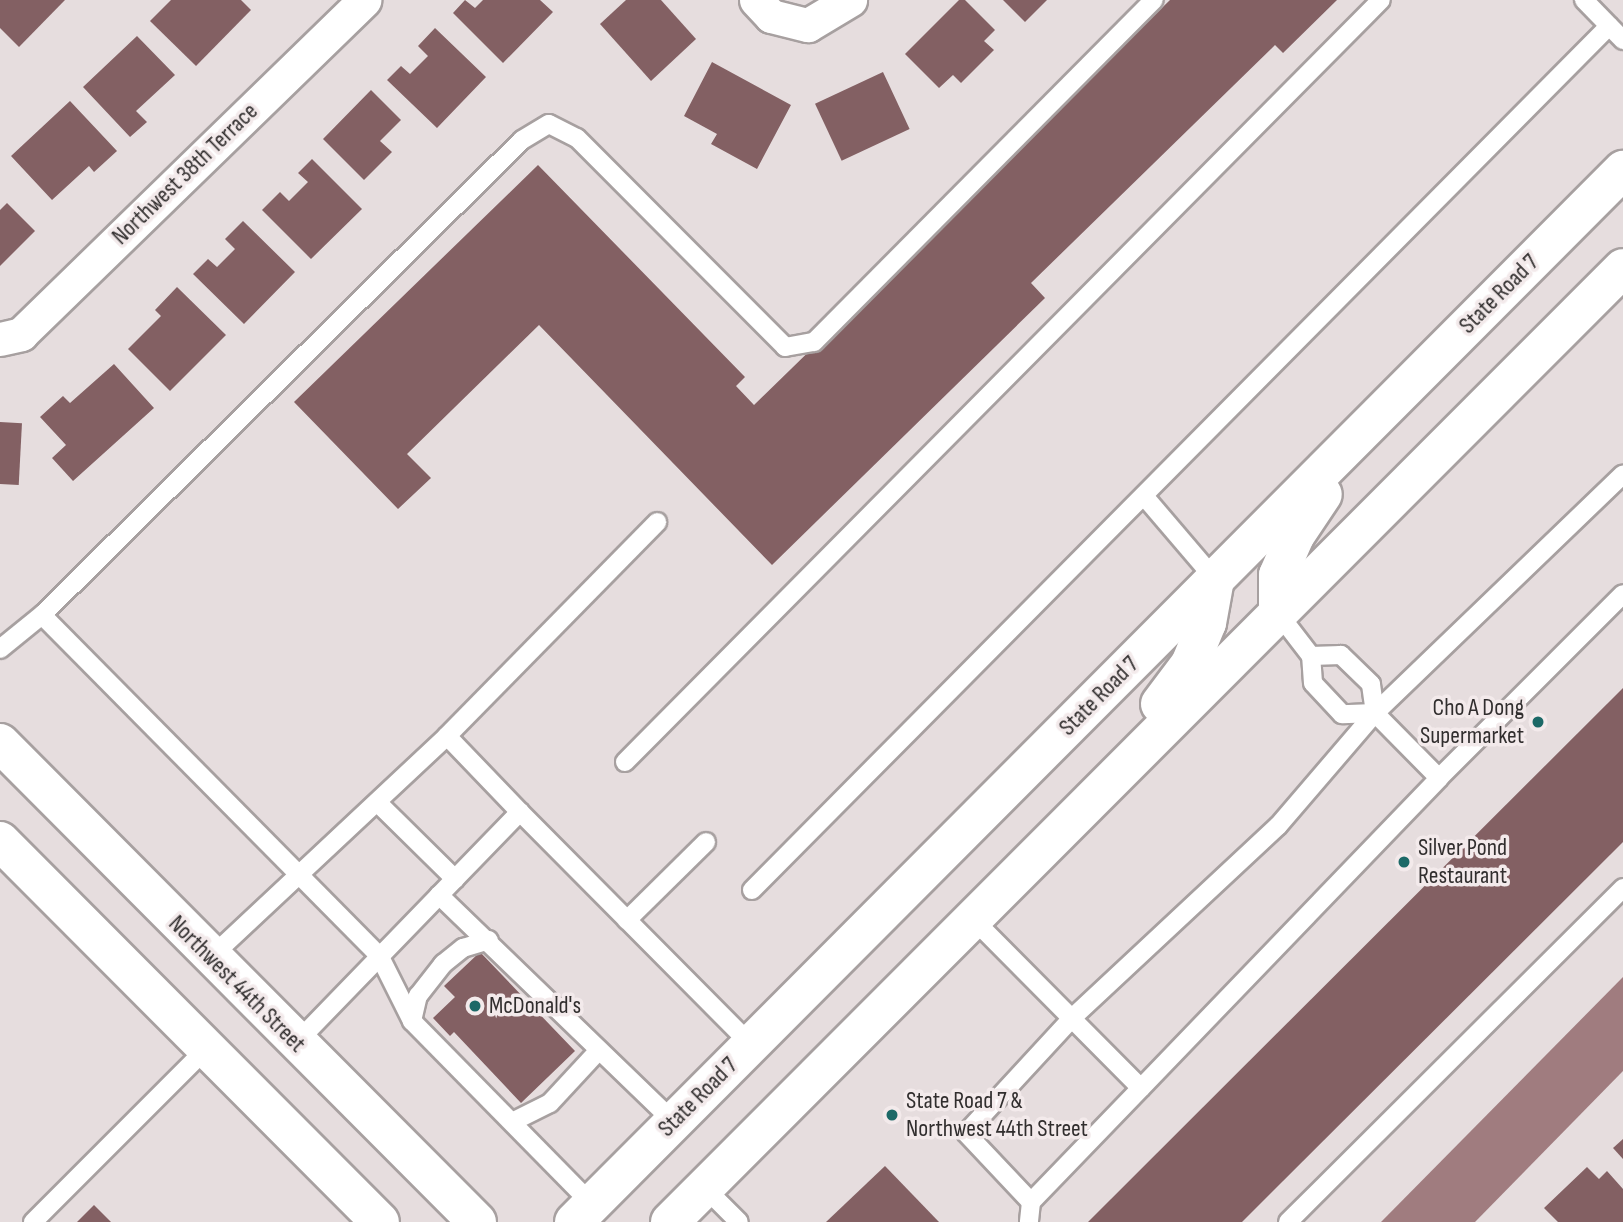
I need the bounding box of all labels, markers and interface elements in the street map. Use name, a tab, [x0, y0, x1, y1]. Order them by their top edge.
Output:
street label: Northwest 38th Terrace	[106, 97, 264, 251]
street label: State Road 7	[1453, 248, 1545, 340]
street label: State Road 7	[1053, 650, 1145, 742]
place label: Cho A Dong Supermarket	[1420, 694, 1524, 750]
marker: Cho A Dong Supermarket	[1530, 714, 1546, 730]
place label: Silver Pond Restaurant	[1418, 834, 1507, 890]
marker: Silver Pond Restaurant	[1396, 854, 1412, 870]
street label: Northwest 44th Street	[162, 909, 312, 1059]
place label: McDonald's	[489, 992, 581, 1020]
marker: McDonald's	[467, 998, 483, 1014]
street label: State Road 7	[652, 1051, 744, 1143]
place label: State Road 7 & Northwest 44th Street	[906, 1087, 1088, 1143]
marker: State Road 7 & Northwest 44th Street	[884, 1107, 900, 1123]

